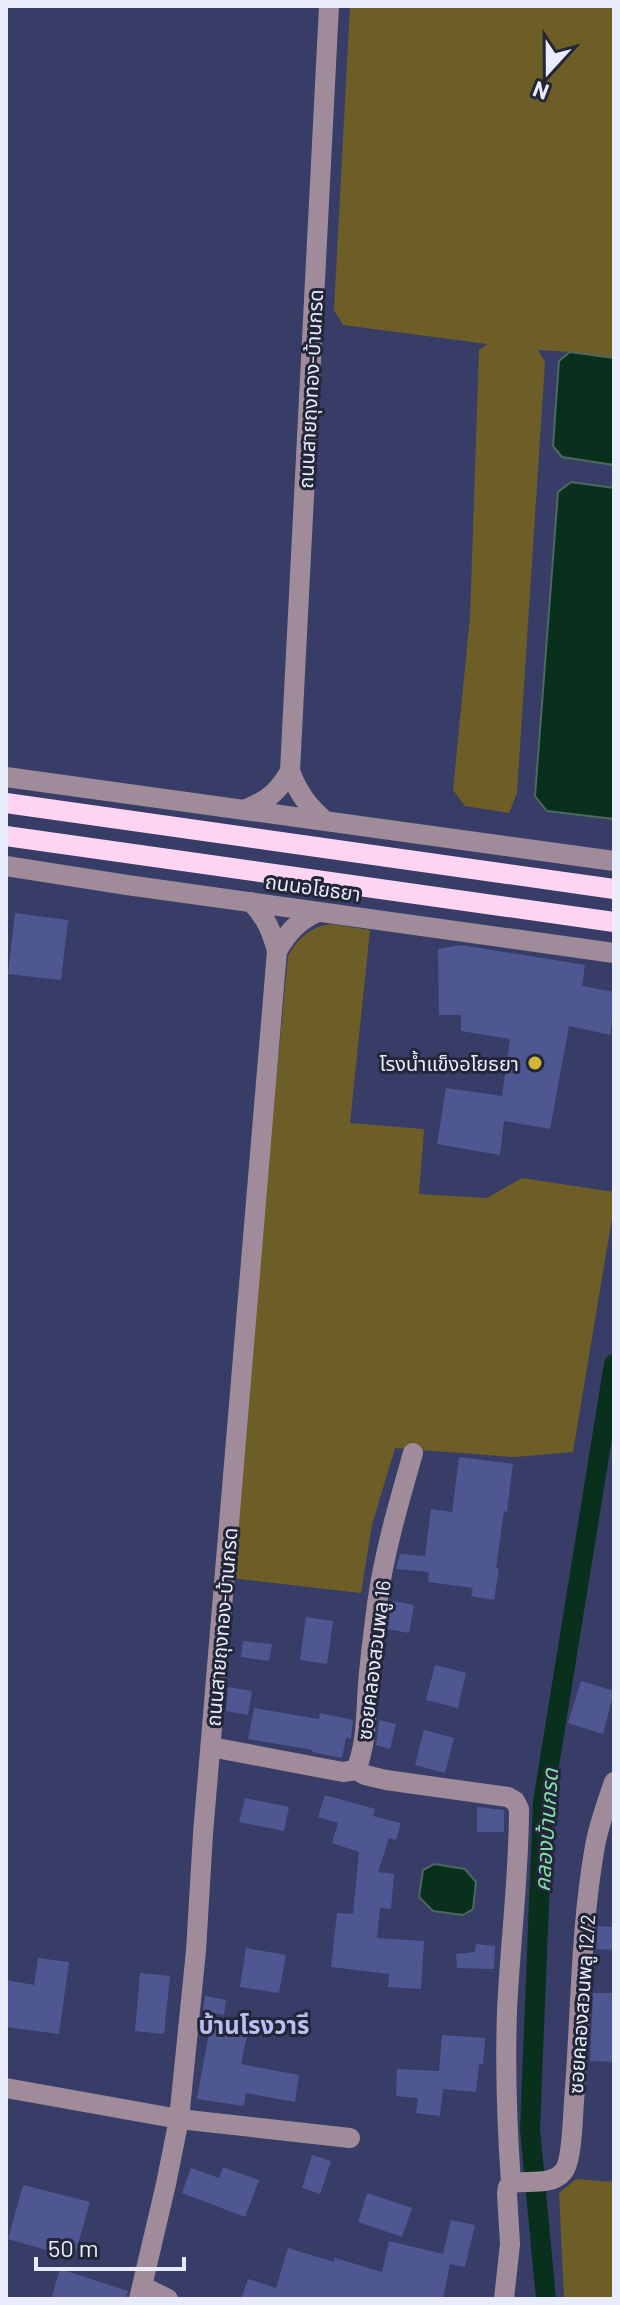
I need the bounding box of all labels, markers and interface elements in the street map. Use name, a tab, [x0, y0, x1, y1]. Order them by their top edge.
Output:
north arrow	[508, 32, 588, 112]
text: N	[529, 77, 552, 106]
street label: ถนนสายถุงทอง-บ้านกรด	[293, 289, 328, 489]
street label: ถนนอโยธยา	[264, 868, 362, 906]
place label: โรงน้ำแข็งอโยธยา	[380, 1050, 519, 1075]
marker: โรงน้ำแข็งอโยธยา	[526, 1054, 544, 1072]
street label: ถนนสายถุงทอง-บ้านกรด	[200, 1527, 243, 1728]
street label: ซอยคลองสวนพลู 16	[351, 1579, 397, 1741]
water label: คลองบ้านกรด	[528, 1766, 562, 1893]
street label: ซอยคลองสวนพลู 12/2	[563, 1914, 601, 2095]
district label: บ้านโรงวารี	[199, 2010, 309, 2039]
scale bar	[36, 2221, 184, 2271]
text: 50 m	[48, 2233, 99, 2262]

